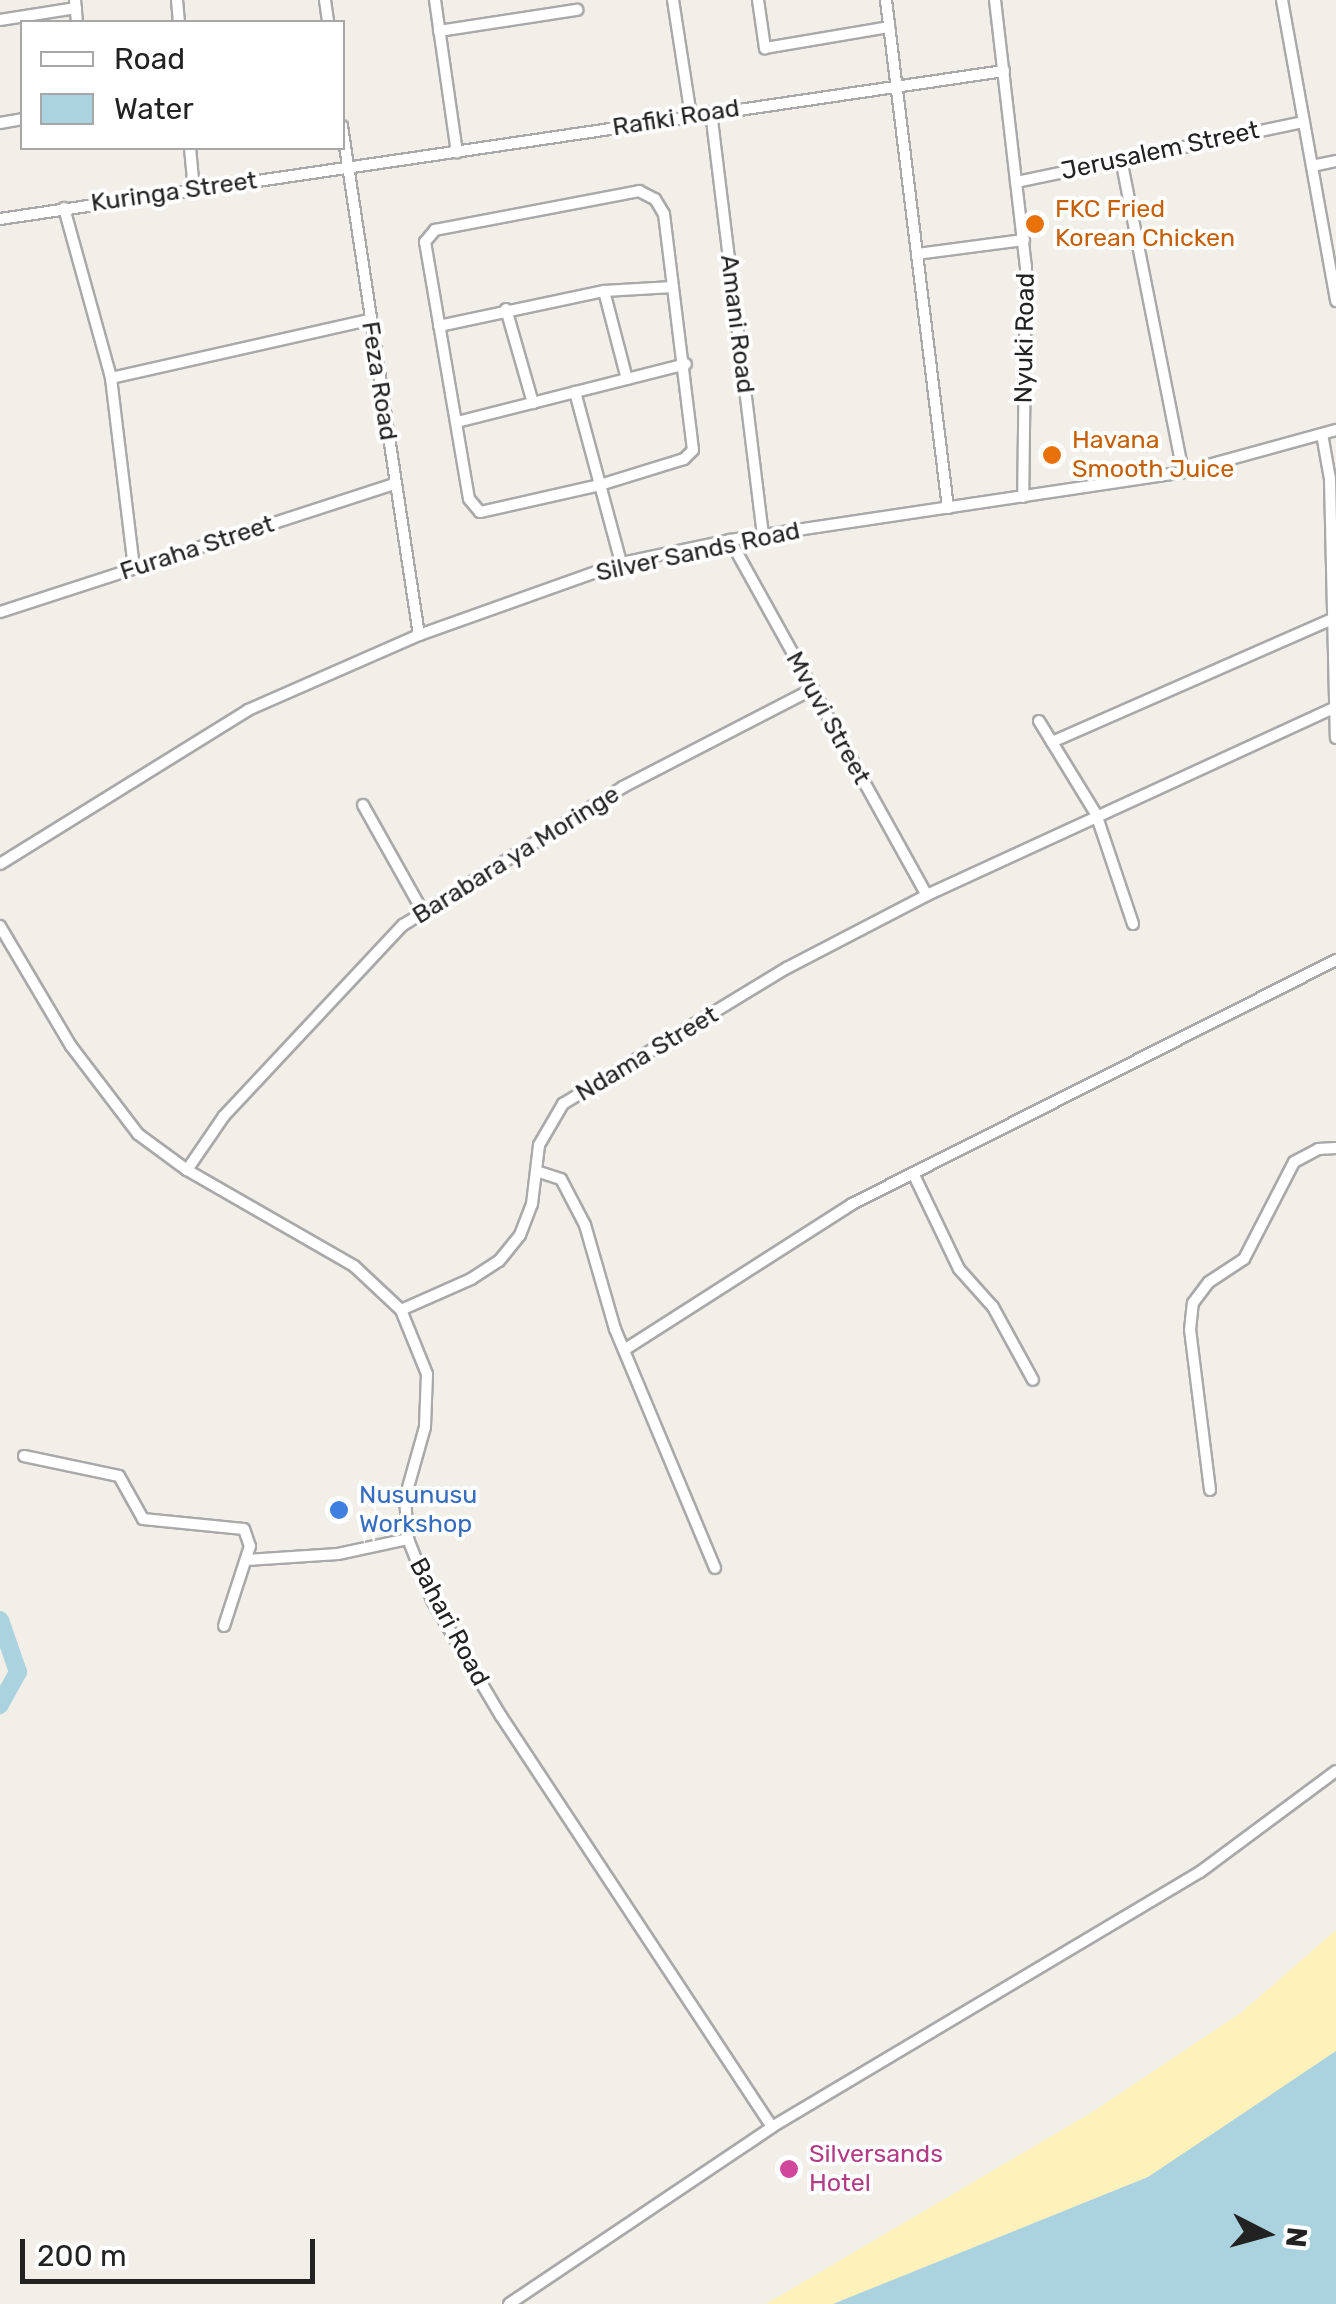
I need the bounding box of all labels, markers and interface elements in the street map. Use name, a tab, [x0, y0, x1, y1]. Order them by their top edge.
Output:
legend	[20, 20, 345, 150]
text: Road	[114, 41, 185, 77]
text: Water	[114, 91, 194, 127]
street label: Rafiki Road	[610, 93, 742, 143]
street label: Jerusalem Street	[1058, 115, 1262, 187]
street label: Kuringa Street	[89, 166, 259, 218]
place label: FKC Fried Korean Chicken	[1055, 195, 1235, 254]
marker: FKC Fried Korean Chicken	[1024, 213, 1046, 235]
street label: Amani Road	[714, 253, 760, 395]
street label: Nyuki Road	[1009, 272, 1041, 404]
street label: Feza Road	[355, 319, 403, 443]
place label: Havana Smooth Juice	[1072, 426, 1234, 485]
marker: Havana Smooth Juice	[1041, 444, 1063, 466]
street label: Furaha Street	[116, 509, 278, 587]
street label: Silver Sands Road	[593, 516, 803, 588]
street label: Mvuvi Street	[779, 646, 877, 790]
street label: Barabara ya Moringe	[407, 779, 625, 931]
street label: Ndama Street	[570, 1000, 724, 1108]
place label: Nusunusu Workshop	[359, 1481, 477, 1540]
marker: Nusunusu Workshop	[328, 1499, 350, 1521]
street label: Bahari Road	[403, 1553, 495, 1691]
place label: Silversands Hotel	[809, 2140, 943, 2199]
marker: Silversands Hotel	[778, 2158, 800, 2180]
north arrow	[1216, 2184, 1316, 2284]
scale bar	[25, 2219, 320, 2281]
text: N	[1279, 2225, 1314, 2249]
text: 200 m	[37, 2238, 127, 2274]

